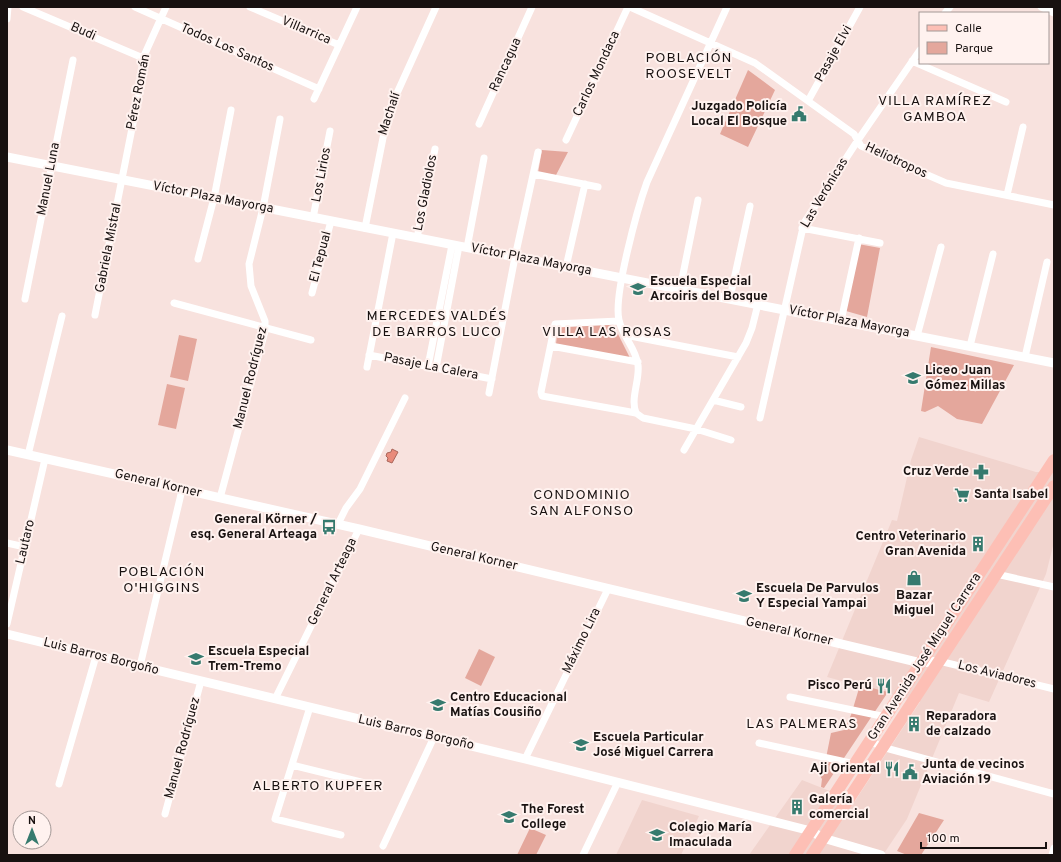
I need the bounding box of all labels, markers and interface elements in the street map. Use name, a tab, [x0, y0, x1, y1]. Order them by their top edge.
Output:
legend	[919, 12, 1049, 64]
street label: Villarrica	[279, 13, 333, 49]
street label: Budi	[68, 19, 98, 45]
street label: Todos Los Santos	[178, 20, 276, 76]
text: Calle	[955, 21, 982, 37]
street label: Pasaje Elvi	[812, 23, 856, 85]
street label: Carlos Mondaca	[570, 29, 624, 119]
street label: Rancagua	[486, 35, 526, 95]
text: Parque	[955, 41, 993, 57]
district label: POBLACIÓN ROOSEVELT	[645, 49, 733, 83]
street label: Pérez Román	[124, 53, 154, 131]
street label: Machalí	[376, 89, 405, 138]
district label: VILLA RAMÍREZ GAMBOA	[878, 92, 992, 126]
place label: Juzgado Policía Local El Bosque	[691, 99, 787, 130]
public building icon: Juzgado Policía Local El Bosque	[790, 105, 808, 123]
street label: Heliotropos	[862, 140, 930, 182]
street label: Manuel Luna	[34, 141, 64, 217]
street label: Los Lirios	[309, 146, 335, 204]
street label: Los Gladiolos	[411, 153, 441, 233]
street label: Las Verónicas	[798, 155, 852, 231]
street label: Víctor Plaza Mayorga	[151, 178, 275, 218]
street label: Gabriela Mistral	[92, 202, 126, 294]
street label: El Tepual	[307, 230, 335, 284]
street label: Víctor Plaza Mayorga	[469, 240, 593, 280]
place label: Escuela Especial Arcoiris del Bosque	[650, 274, 768, 305]
school or university icon: Escuela Especial Arcoiris del Bosque	[629, 280, 647, 298]
street label: Víctor Plaza Mayorga	[787, 302, 911, 342]
district label: MERCEDES VALDÉS DE BARROS LUCO	[367, 307, 507, 341]
district label: VILLA LAS ROSAS	[542, 324, 672, 341]
street label: Manuel Rodríguez	[231, 325, 271, 431]
street label: Pasaje La Calera	[382, 350, 480, 384]
place label: Liceo Juan Gómez Millas	[925, 363, 1006, 394]
school or university icon: Liceo Juan Gómez Millas	[904, 369, 922, 387]
pharmacy icon: Cruz Verde	[972, 463, 990, 481]
place label: Cruz Verde	[903, 464, 969, 480]
street label: General Korner	[113, 466, 203, 502]
supermarket icon: Santa Isabel	[953, 486, 971, 504]
district label: CONDOMINIO SAN ALFONSO	[530, 487, 634, 520]
place label: Santa Isabel	[974, 487, 1048, 503]
place label: General Körner / esq. General Arteaga	[190, 512, 317, 543]
street label: Lautaro	[13, 518, 39, 566]
bus stop icon: General Körner / esq. General Arteaga	[320, 518, 338, 536]
place label: Centro Veterinario Gran Avenida	[856, 529, 966, 560]
building icon: Centro Veterinario Gran Avenida	[969, 535, 987, 553]
street label: General Arteaga	[305, 536, 361, 628]
street label: General Korner	[429, 539, 519, 575]
district label: POBLACIÓN O'HIGGINS	[118, 563, 206, 597]
shop icon: Bazar Miguel	[905, 569, 923, 587]
street label: Gran Avenida José Miguel Carrera	[865, 570, 985, 744]
place label: Escuela De Parvulos Y Especial Yampai	[756, 581, 879, 612]
school or university icon: Escuela De Parvulos Y Especial Yampai	[735, 587, 753, 605]
place label: Bazar Miguel	[894, 588, 934, 619]
street label: Máximo Lira	[559, 606, 605, 676]
street label: General Korner	[744, 614, 834, 650]
street label: Luis Barros Borgoño	[42, 635, 160, 679]
place label: Escuela Especial Trem-Tremo	[208, 644, 309, 675]
school or university icon: Escuela Especial Trem-Tremo	[187, 650, 205, 668]
street label: Los Aviadores	[956, 658, 1038, 692]
restaurant icon: Pisco Perú	[875, 677, 893, 695]
place label: Pisco Perú	[808, 678, 872, 694]
place label: Centro Educacional Matías Cousiño	[450, 690, 567, 721]
street label: Manuel Rodríguez	[162, 695, 204, 801]
school or university icon: Centro Educacional Matías Cousiño	[429, 696, 447, 714]
place label: Reparadora de calzado	[926, 709, 997, 740]
street label: Luis Barros Borgoño	[356, 712, 476, 754]
building icon: Reparadora de calzado	[905, 715, 923, 733]
district label: LAS PALMERAS	[746, 716, 858, 733]
place label: Escuela Particular José Miguel Carrera	[593, 730, 714, 761]
school or university icon: Escuela Particular José Miguel Carrera	[572, 736, 590, 754]
place label: Junta de vecinos Aviación 19	[922, 757, 1025, 788]
restaurant icon: Aji Oriental	[883, 760, 901, 778]
place label: Aji Oriental	[810, 761, 880, 777]
public building icon: Junta de vecinos Aviación 19	[901, 763, 919, 781]
district label: ALBERTO KUPFER	[252, 778, 384, 795]
place label: Galería comercial	[809, 792, 869, 823]
building icon: Galería comercial	[788, 798, 806, 816]
place label: The Forest College	[521, 802, 584, 833]
school or university icon: The Forest College	[500, 808, 518, 826]
north arrow	[12, 810, 52, 850]
text: N	[28, 814, 36, 828]
place label: Colegio María Imaculada	[669, 820, 752, 851]
scale bar	[921, 824, 1046, 850]
school or university icon: Colegio María Imaculada	[648, 826, 666, 844]
text: 100 m	[927, 831, 960, 847]

